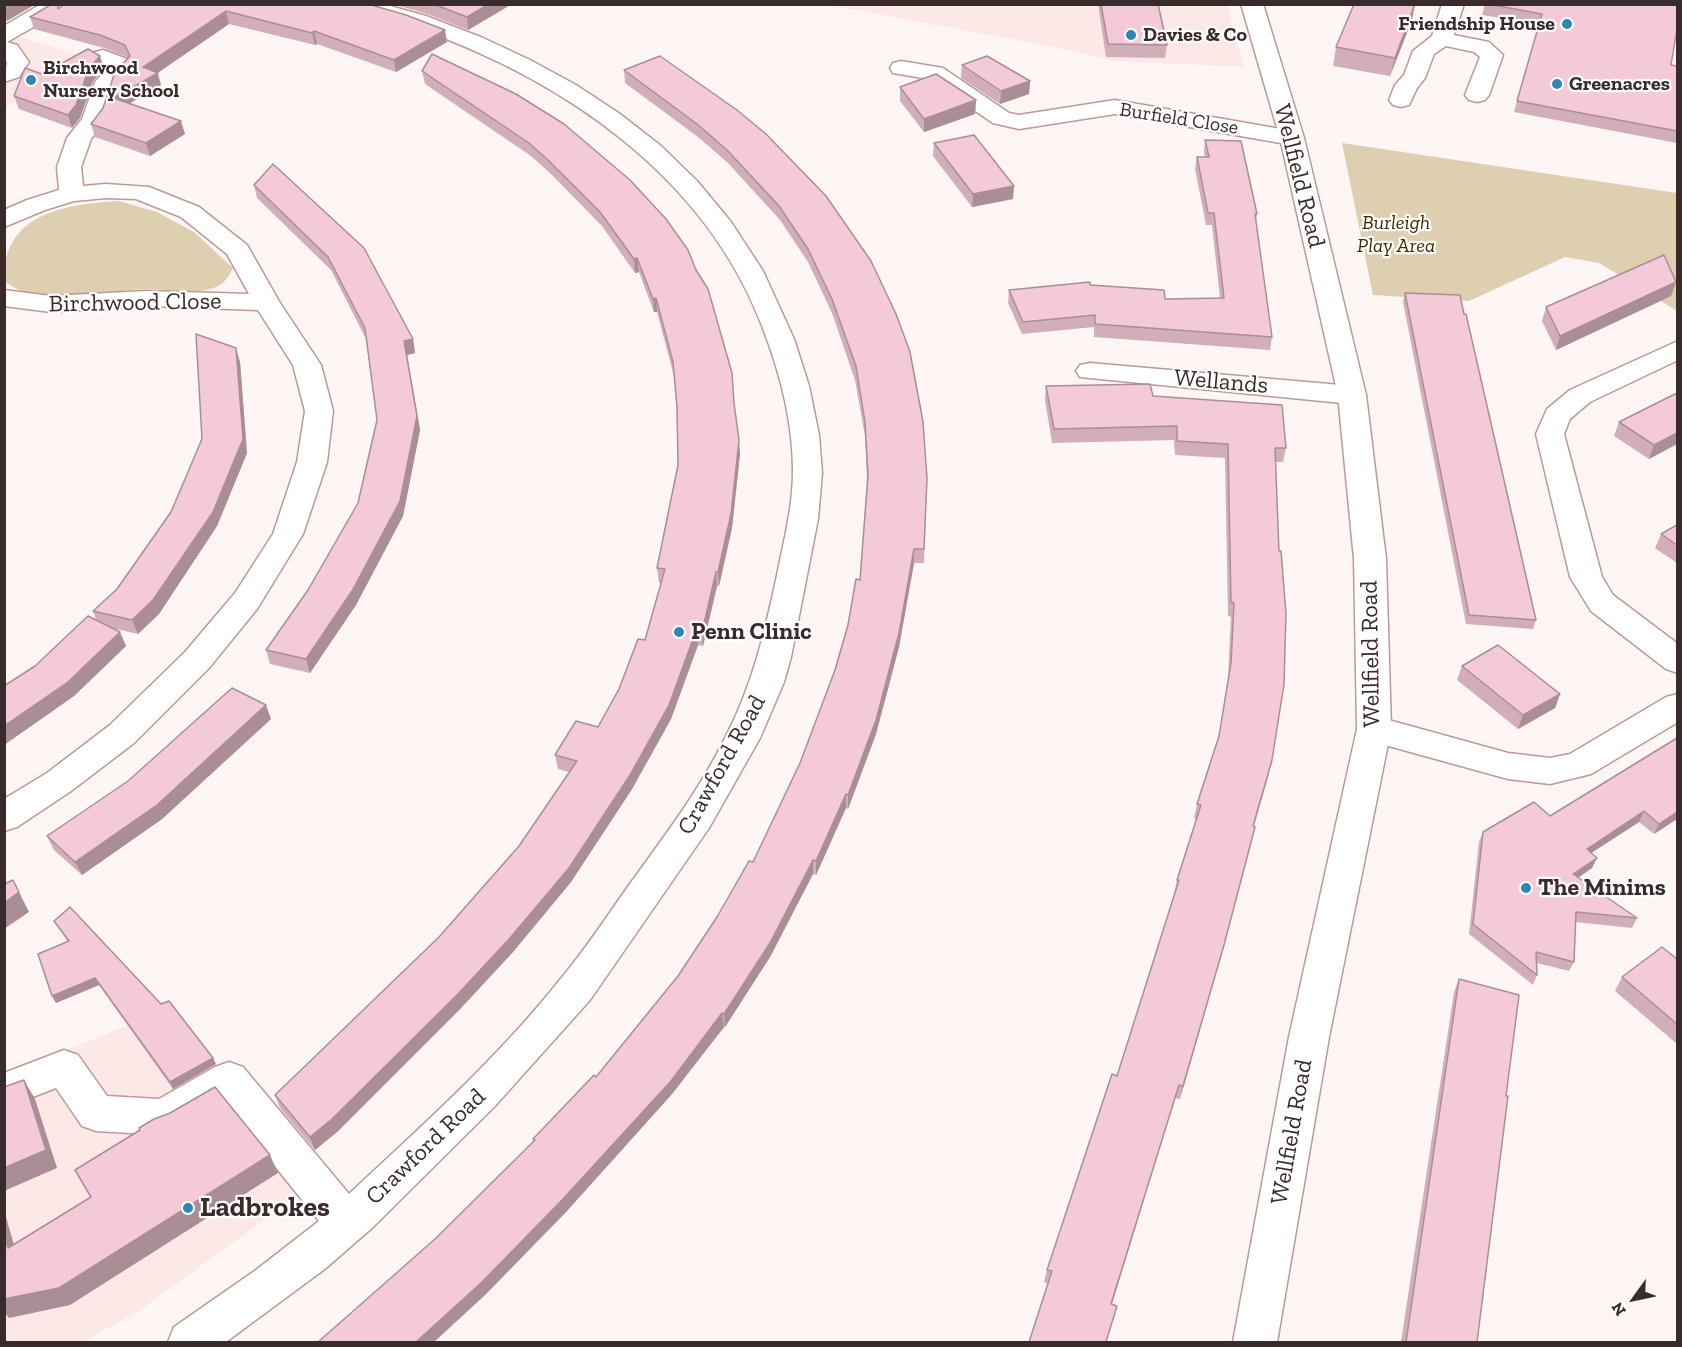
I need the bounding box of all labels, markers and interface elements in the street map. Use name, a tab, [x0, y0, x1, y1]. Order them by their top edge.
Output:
place label: Friendship House	[1398, 12, 1555, 36]
marker: Friendship House	[1560, 17, 1574, 31]
place label: Davies & Co	[1143, 23, 1247, 47]
marker: Davies & Co	[1124, 28, 1138, 42]
place label: Birchwood Nursery School	[43, 56, 179, 103]
place label: Greenacres	[1569, 72, 1670, 96]
marker: Birchwood Nursery School	[24, 73, 38, 87]
marker: Greenacres	[1550, 77, 1564, 91]
street label: Burfield Close	[1118, 98, 1240, 140]
street label: Wellfield Road	[1267, 101, 1331, 251]
park label: Burleigh Play Area	[1357, 211, 1435, 258]
street label: Birchwood Close	[48, 287, 222, 319]
street label: Wellands	[1173, 364, 1269, 400]
street label: Wellfield Road	[1355, 580, 1387, 728]
place label: Penn Clinic	[691, 618, 812, 646]
marker: Penn Clinic	[672, 625, 686, 639]
street label: Crawford Road	[672, 690, 772, 840]
place label: The Minims	[1538, 874, 1666, 902]
marker: The Minims	[1519, 881, 1533, 895]
street label: Wellfield Road	[1265, 1057, 1319, 1207]
street label: Crawford Road	[360, 1083, 492, 1211]
place label: Ladbrokes	[200, 1191, 330, 1225]
marker: Ladbrokes	[181, 1201, 195, 1215]
north arrow	[1604, 1269, 1664, 1329]
text: N	[1607, 1299, 1630, 1319]

